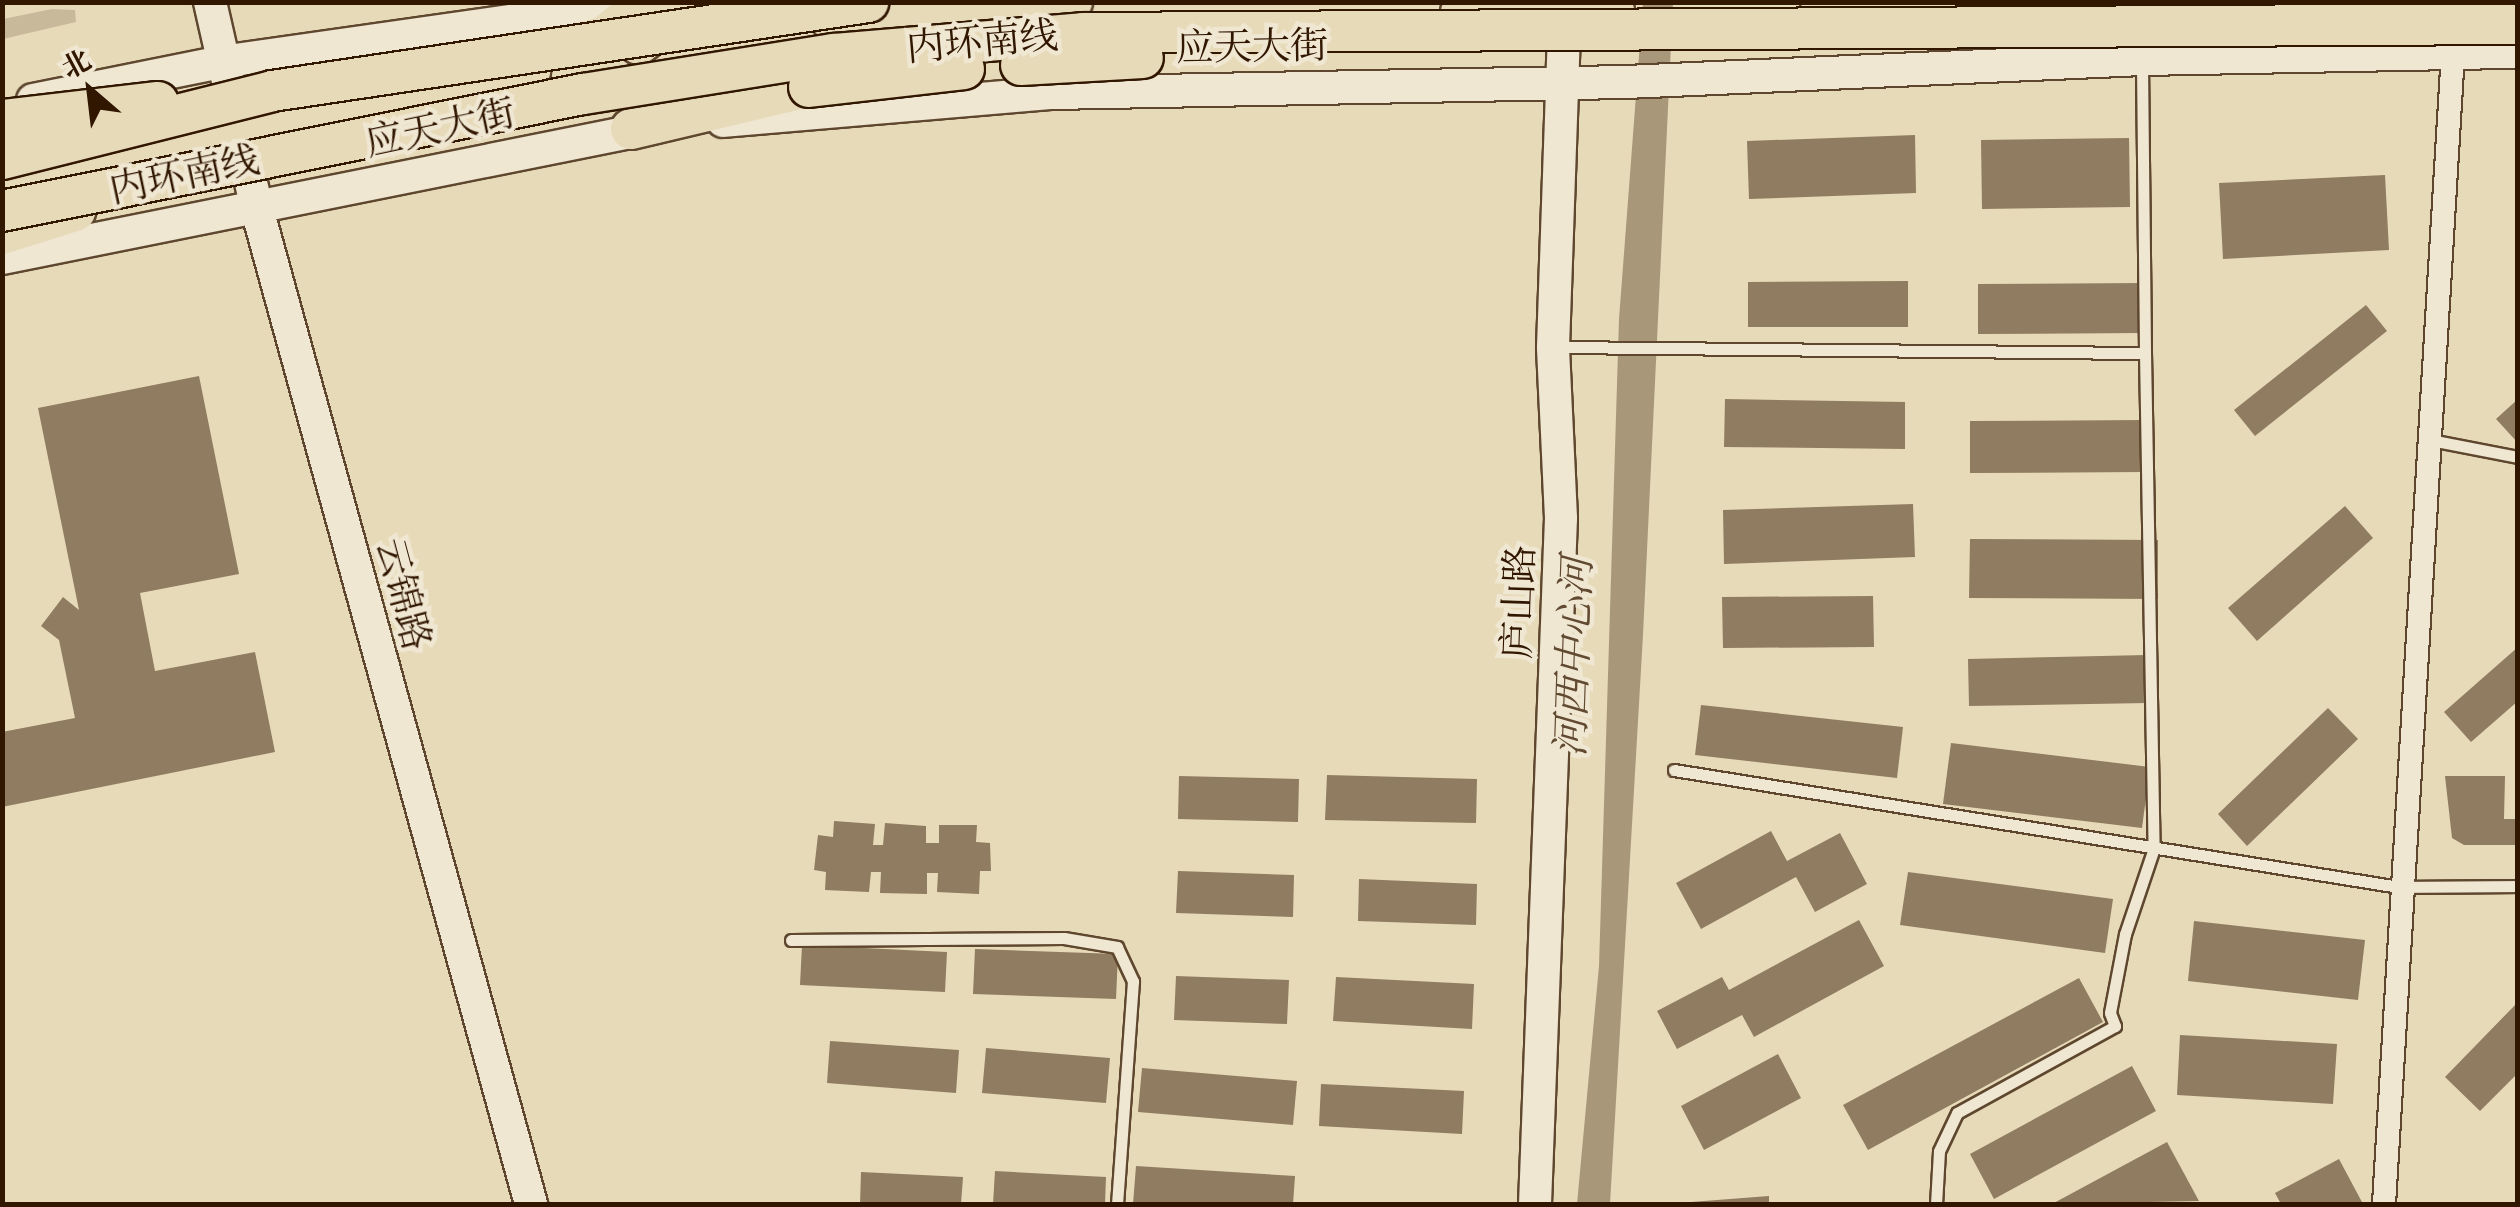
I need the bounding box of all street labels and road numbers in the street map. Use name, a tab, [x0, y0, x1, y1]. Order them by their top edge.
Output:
street label: 内环南线	[904, 12, 1060, 70]
street label: 应天大街	[1176, 22, 1328, 70]
street label: 应天大街	[361, 89, 519, 165]
street label: 内环南线	[105, 136, 263, 212]
street label: 云锦路	[367, 533, 441, 655]
street label: 庐山路	[1493, 544, 1543, 660]

